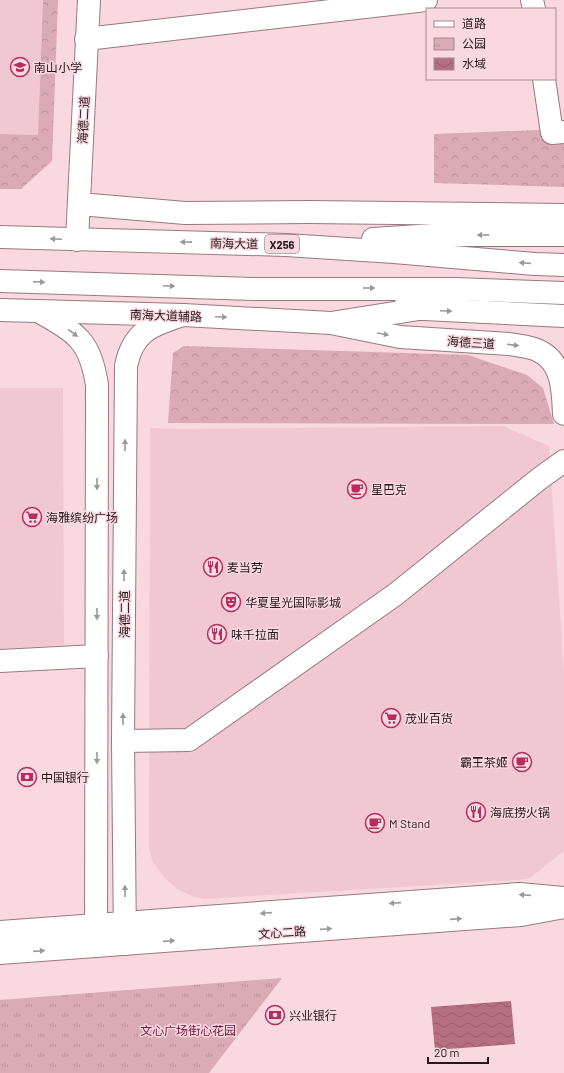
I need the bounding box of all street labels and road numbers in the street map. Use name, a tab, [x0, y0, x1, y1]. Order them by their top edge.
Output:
street label: 海德二道	[75, 96, 91, 144]
road number: X256	[265, 235, 299, 253]
street label: 南海大道	[210, 236, 258, 250]
street label: 南海大道辅路	[130, 307, 202, 323]
street label: 海德三道	[447, 333, 495, 351]
street label: 海德二道	[117, 590, 131, 638]
street label: 文心二路	[258, 923, 306, 941]

